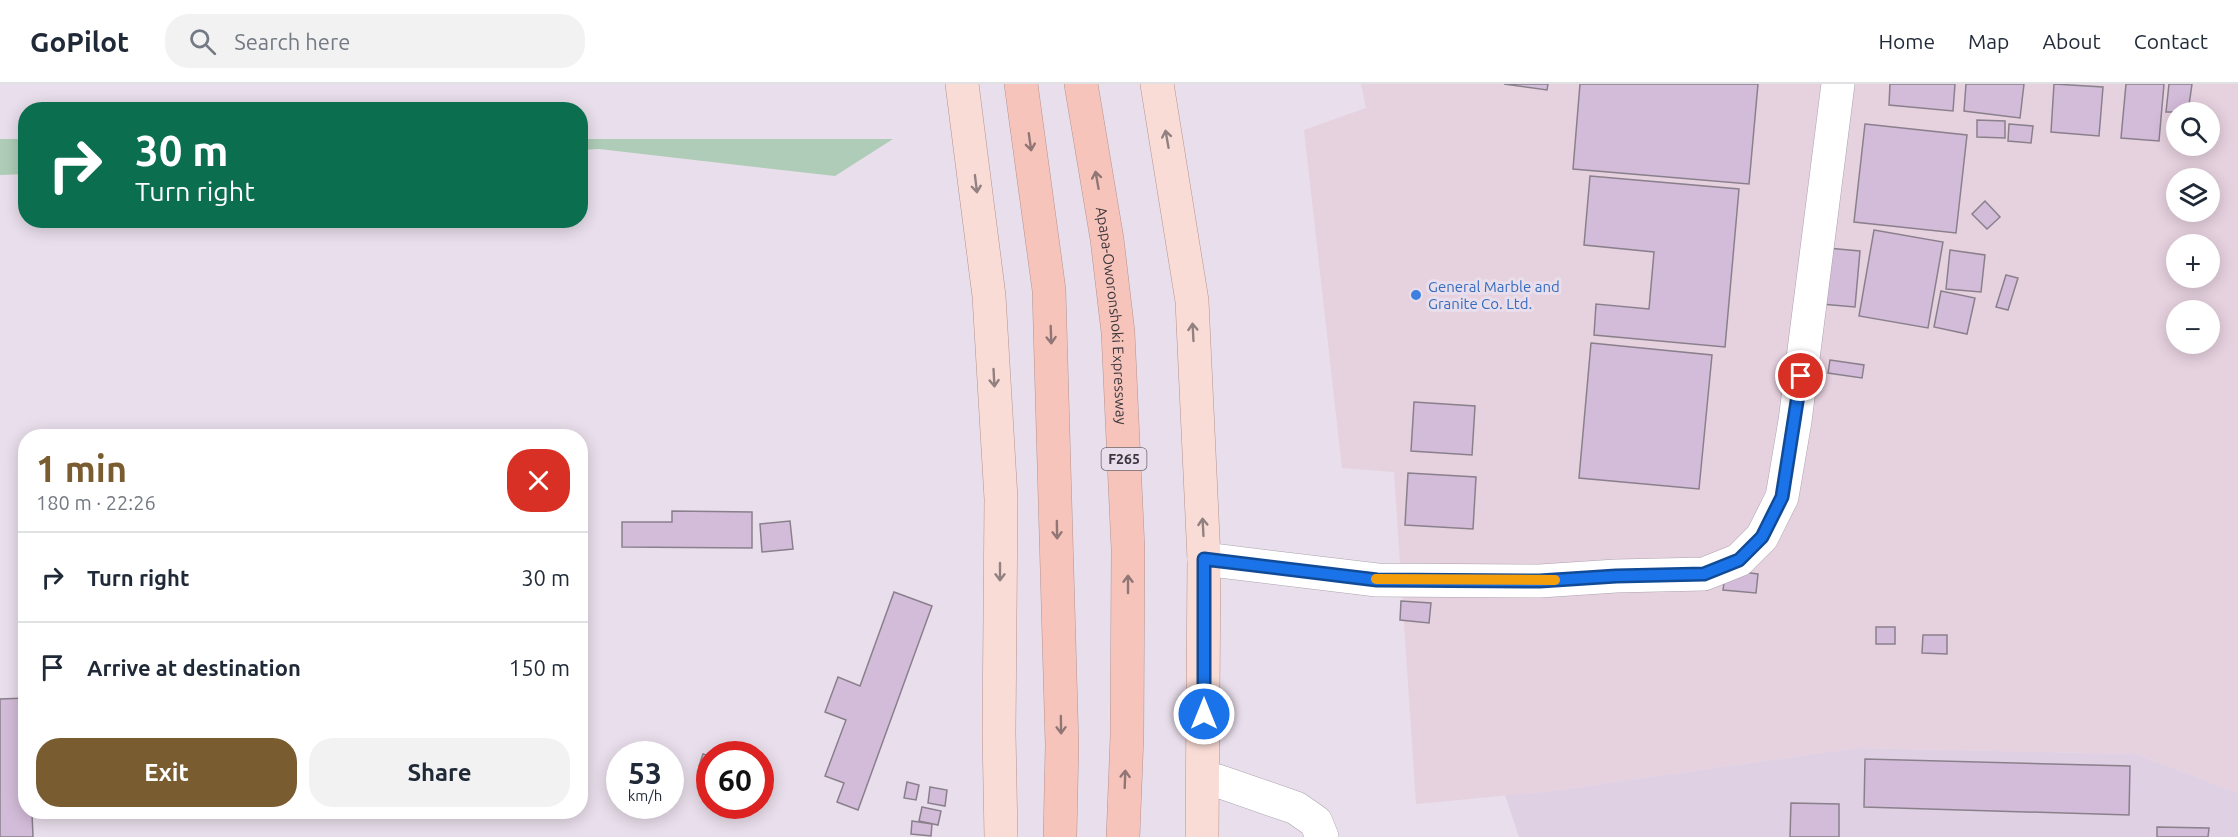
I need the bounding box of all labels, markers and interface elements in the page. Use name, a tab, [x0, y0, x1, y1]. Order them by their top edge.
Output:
search box	[165, 14, 585, 68]
icon: search	[186, 25, 219, 58]
text: GoPilot	[30, 26, 129, 57]
text: Search here	[234, 29, 350, 54]
text: Home	[1878, 29, 1935, 53]
text: Map	[1968, 29, 2009, 53]
text: About	[2042, 29, 2101, 53]
text: Contact	[2134, 29, 2208, 53]
map controls	[2166, 102, 2220, 354]
button: search	[2166, 102, 2220, 156]
icon: right	[36, 126, 114, 204]
text: 30 m	[135, 127, 229, 174]
one-way arrow	[1161, 129, 1172, 149]
one-way arrow	[1024, 131, 1035, 151]
button: layers	[2166, 168, 2220, 222]
one-way arrow	[1091, 171, 1102, 191]
one-way arrow	[971, 173, 982, 193]
text: Turn right	[135, 176, 255, 206]
street label: Apapa-Oworonshoki Expressway	[1093, 205, 1131, 425]
button: +	[2166, 234, 2220, 288]
place label: General Marble and Granite Co. Ltd.	[1428, 278, 1560, 312]
marker: General Marble and Granite Co. Ltd.	[1409, 288, 1423, 302]
button: −	[2166, 300, 2220, 354]
one-way arrow	[1188, 322, 1199, 342]
one-way arrow	[1045, 325, 1056, 345]
pin	[1775, 350, 1826, 401]
icon: arrive	[1784, 359, 1817, 392]
one-way arrow	[988, 367, 999, 387]
text: 1 min	[36, 448, 127, 489]
road number: F265	[1102, 448, 1146, 470]
button: close	[507, 449, 570, 512]
text: 180 m · 22:26	[36, 491, 156, 514]
one-way arrow	[1197, 517, 1208, 537]
one-way arrow	[1051, 520, 1062, 540]
icon: right	[36, 561, 69, 594]
one-way arrow	[994, 562, 1006, 582]
text: Turn right	[87, 565, 189, 590]
text: 30 m	[521, 565, 570, 590]
one-way arrow	[1122, 574, 1134, 594]
icon: arrive	[36, 651, 69, 684]
text: Arrive at destination	[87, 655, 301, 680]
text: 150 m	[509, 655, 570, 680]
position arrow	[1172, 682, 1236, 746]
one-way arrow	[1056, 715, 1067, 735]
button: Exit	[36, 738, 297, 807]
button: Share	[309, 738, 570, 807]
speed limit sign: 60	[696, 741, 774, 819]
text: 53	[628, 756, 662, 790]
one-way arrow	[1120, 769, 1131, 789]
text: km/h	[628, 787, 662, 804]

